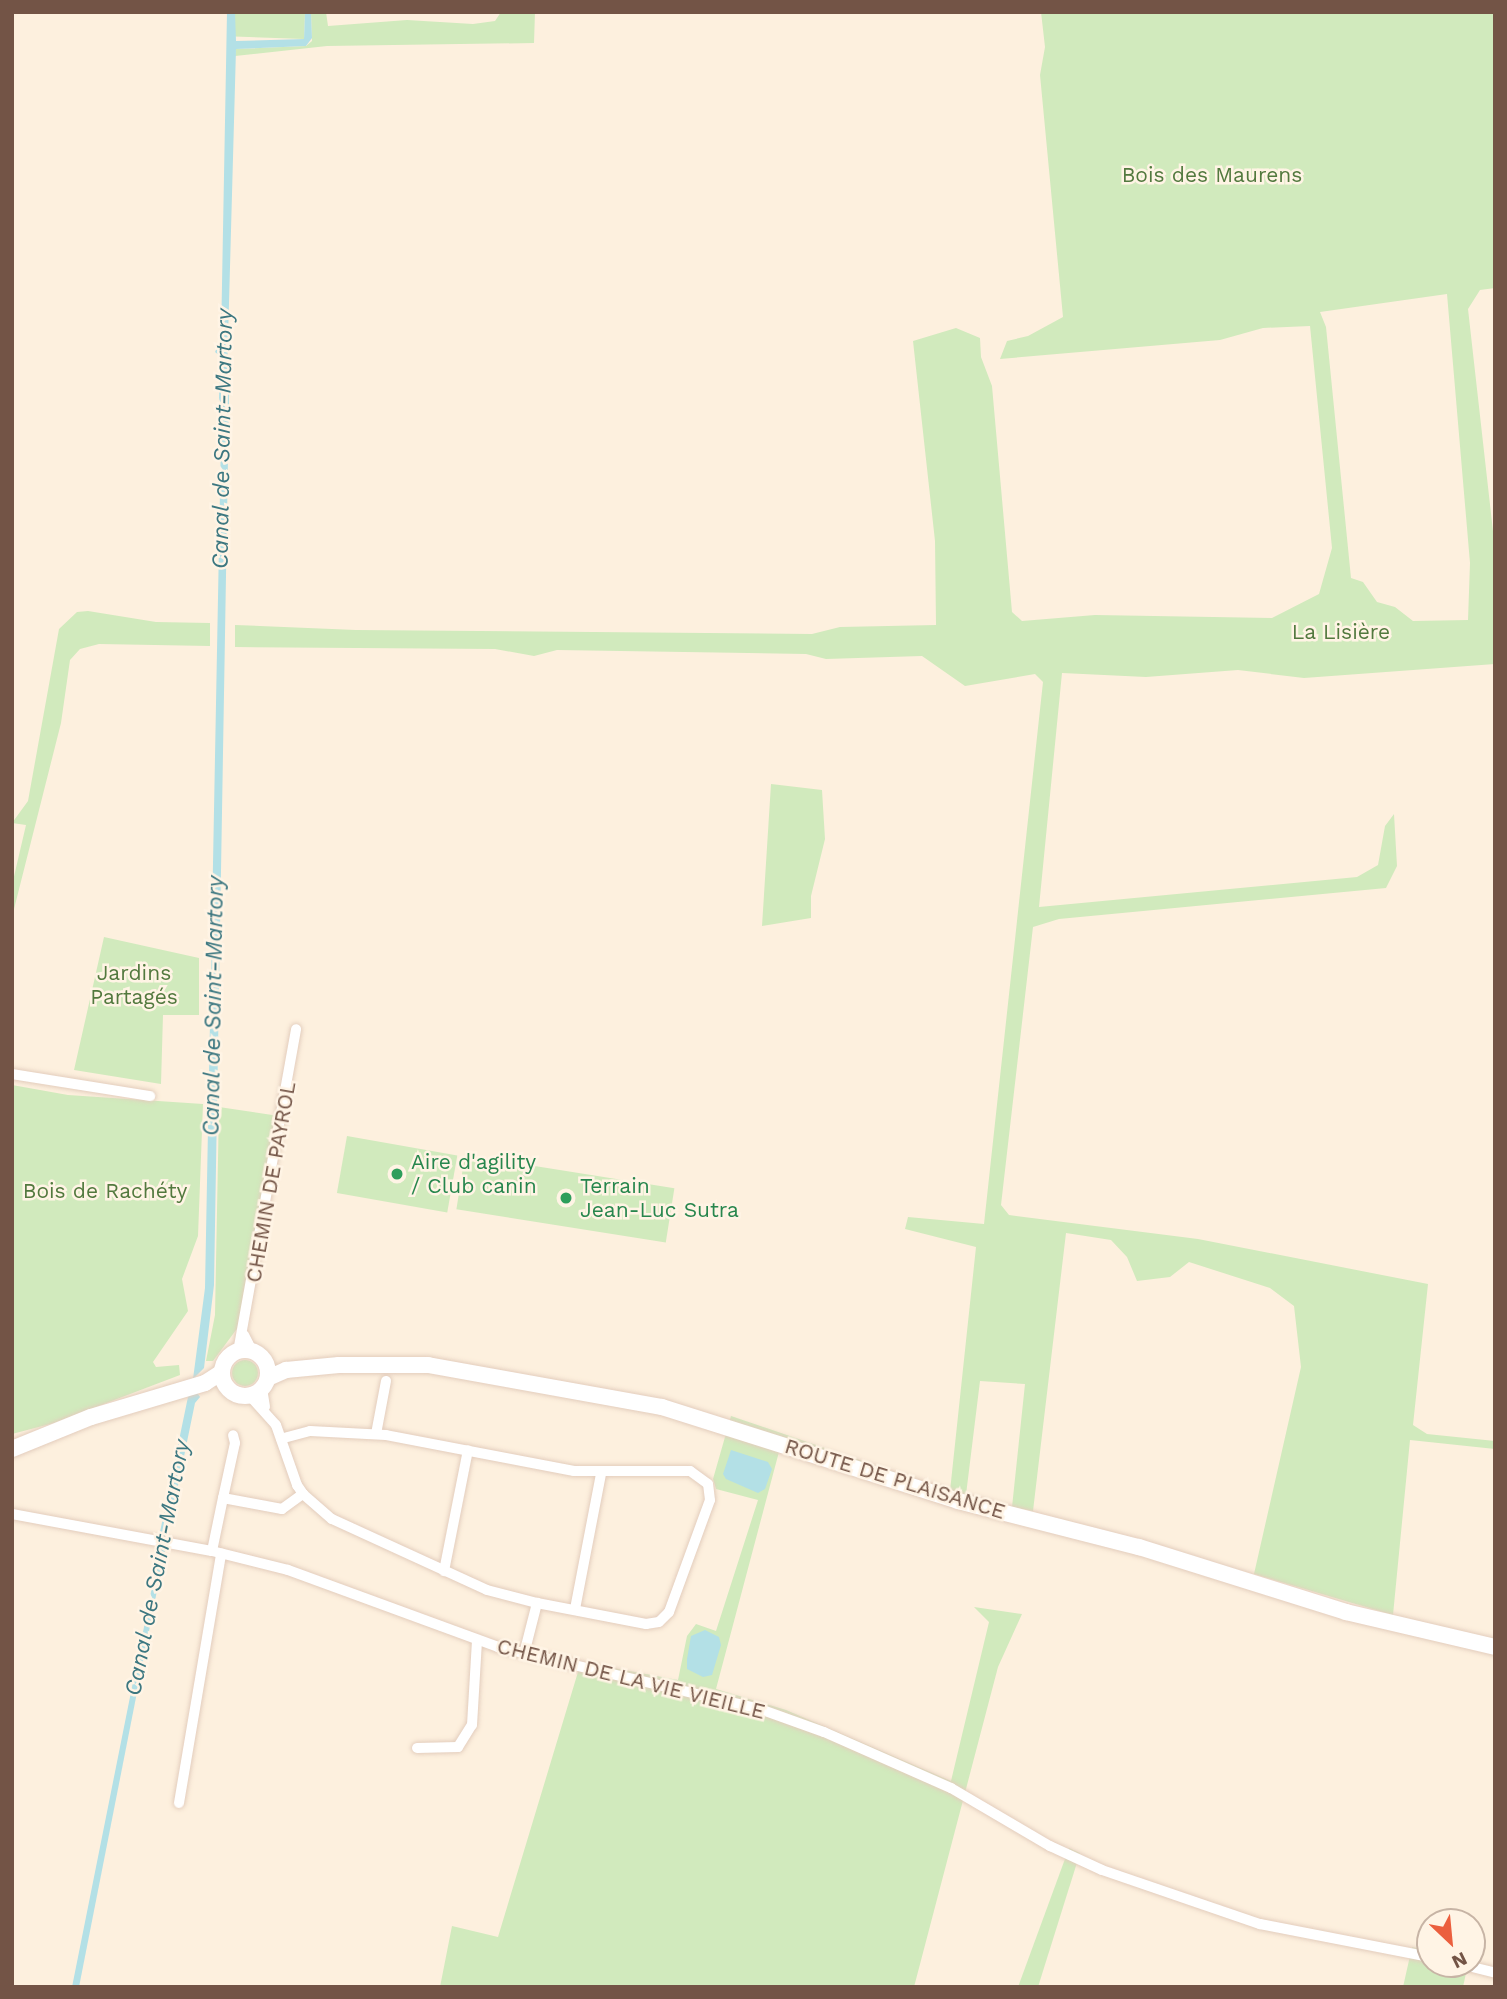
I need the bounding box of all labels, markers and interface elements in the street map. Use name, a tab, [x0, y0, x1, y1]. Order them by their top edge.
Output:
park label: Bois des Maurens	[1122, 162, 1302, 188]
water label: Canal de Saint-Martory	[207, 308, 239, 570]
park label: La Lisière	[1292, 619, 1390, 645]
water label: Canal de Saint-Martory	[198, 875, 230, 1137]
park label: Jardins Partagés	[90, 960, 178, 1010]
street label: CHEMIN DE PAYROL	[241, 1080, 301, 1284]
place label: Aire d'agility / Club canin	[411, 1149, 537, 1199]
marker: Aire d'agility / Club canin	[389, 1166, 405, 1182]
place label: Terrain Jean-Luc Sutra	[580, 1173, 739, 1223]
park label: Bois de Rachéty	[23, 1178, 187, 1204]
marker: Terrain Jean-Luc Sutra	[558, 1190, 574, 1206]
street label: ROUTE DE PLAISANCE	[782, 1433, 1008, 1525]
water label: Canal de Saint-Martory	[120, 1437, 196, 1699]
street label: CHEMIN DE LA VIE VIEILLE	[493, 1633, 769, 1725]
north arrow	[1416, 1908, 1486, 1978]
text: N	[1448, 1947, 1471, 1974]

